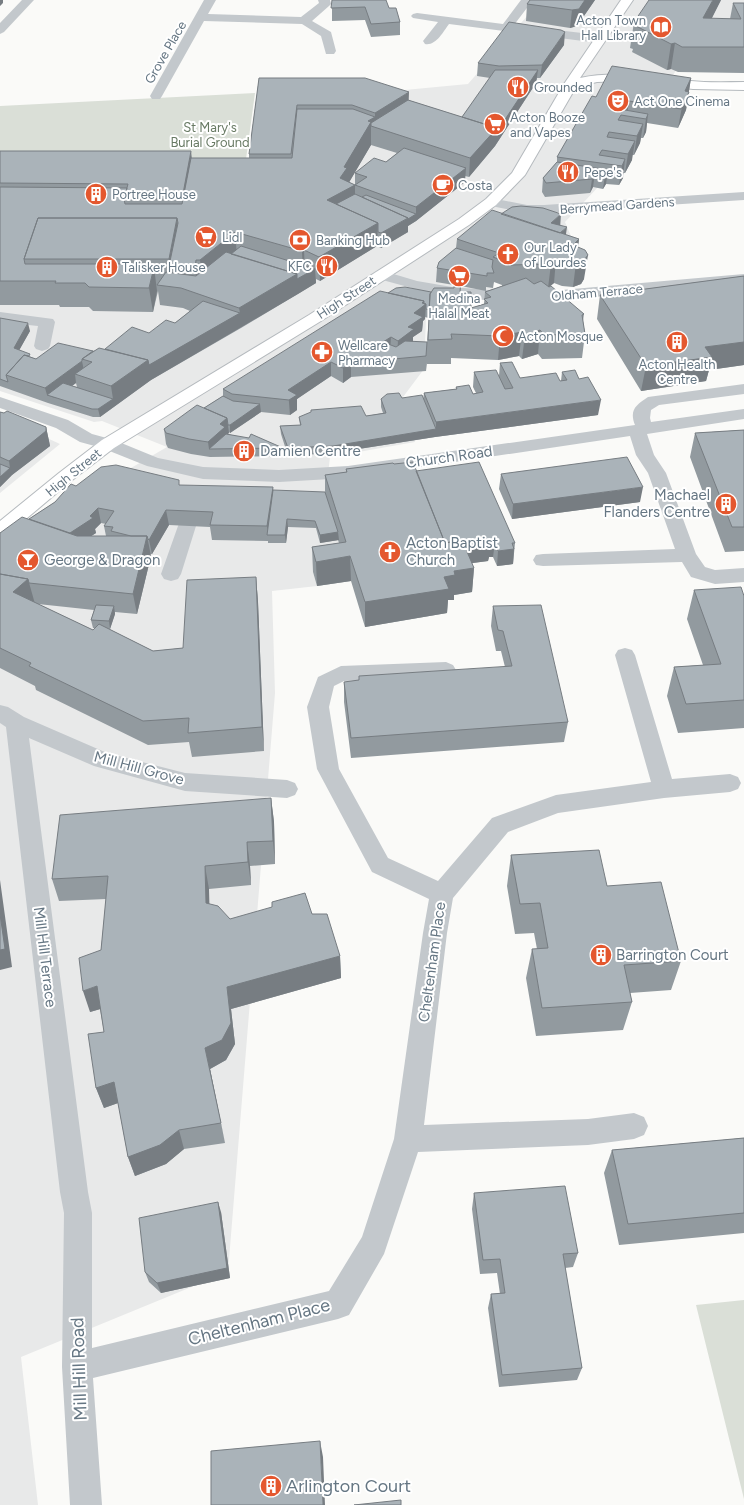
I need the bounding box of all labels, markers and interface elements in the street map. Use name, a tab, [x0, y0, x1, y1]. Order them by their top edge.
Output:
place label: Acton Town Hall Library	[576, 13, 646, 43]
library icon: Acton Town Hall Library	[648, 14, 674, 40]
street label: Grove Place	[142, 18, 189, 86]
restaurant icon: Grounded	[505, 74, 531, 100]
place label: Grounded	[534, 80, 593, 95]
theatre icon: Act One Cinema	[605, 88, 631, 114]
place label: Act One Cinema	[634, 94, 730, 109]
place label: Acton Booze and Vapes	[510, 110, 585, 140]
supermarket icon: Acton Booze and Vapes	[482, 111, 508, 137]
park label: St Mary's Burial Ground	[170, 120, 250, 150]
restaurant icon: Pepe's	[555, 159, 581, 185]
place label: Pepe's	[584, 165, 622, 180]
cafe icon: Costa	[430, 172, 456, 198]
place label: Costa	[458, 178, 492, 193]
building icon: Portree House	[83, 181, 109, 207]
place label: Portree House	[112, 187, 196, 202]
street label: Berrymead Gardens	[559, 194, 675, 217]
supermarket icon: Lidl	[193, 224, 219, 250]
bank icon: Banking Hub	[287, 227, 313, 253]
place label: Lidl	[222, 230, 242, 245]
place label: Banking Hub	[316, 233, 390, 248]
place label: Our Lady of Lourdes	[524, 240, 586, 270]
church icon: Our Lady of Lourdes	[495, 241, 521, 267]
restaurant icon: KFC	[314, 253, 340, 279]
building icon: Talisker House	[94, 254, 120, 280]
place label: KFC	[288, 259, 312, 274]
place label: Talisker House	[122, 260, 206, 275]
supermarket icon: Medina Halal Meat	[446, 263, 472, 289]
street label: High Street	[314, 273, 379, 322]
street label: Oldham Terrace	[551, 281, 643, 304]
place label: Medina Halal Meat	[428, 291, 490, 321]
mosque icon: Acton Mosque	[490, 323, 516, 349]
place label: Acton Mosque	[518, 329, 603, 344]
building icon: Acton Health Centre	[664, 329, 690, 355]
place label: Wellcare Pharmacy	[338, 338, 395, 368]
pharmacy icon: Wellcare Pharmacy	[309, 339, 335, 365]
place label: Acton Health Centre	[638, 357, 716, 387]
building icon: Damien Centre	[231, 438, 257, 464]
place label: Damien Centre	[260, 442, 361, 460]
street label: Church Road	[404, 442, 494, 472]
street label: High Street	[42, 445, 104, 499]
place label: Machael Flanders Centre	[603, 486, 710, 521]
building icon: Machael Flanders Centre	[713, 491, 739, 517]
place label: Acton Baptist Church	[406, 534, 498, 569]
church icon: Acton Baptist Church	[377, 539, 403, 565]
bar icon: George & Dragon	[15, 547, 41, 573]
place label: George & Dragon	[44, 551, 160, 569]
street label: Mill Hill Grove	[92, 747, 186, 789]
street label: Cheltenham Place	[415, 901, 449, 1023]
street label: Mill Hill Terrace	[30, 906, 60, 1008]
building icon: Barrington Court	[588, 942, 614, 968]
place label: Barrington Court	[616, 946, 729, 964]
street label: Cheltenham Place	[186, 1294, 332, 1350]
street label: Mill Hill Road	[66, 1317, 92, 1421]
building icon: Arlington Court	[258, 1473, 284, 1499]
place label: Arlington Court	[286, 1475, 411, 1497]

